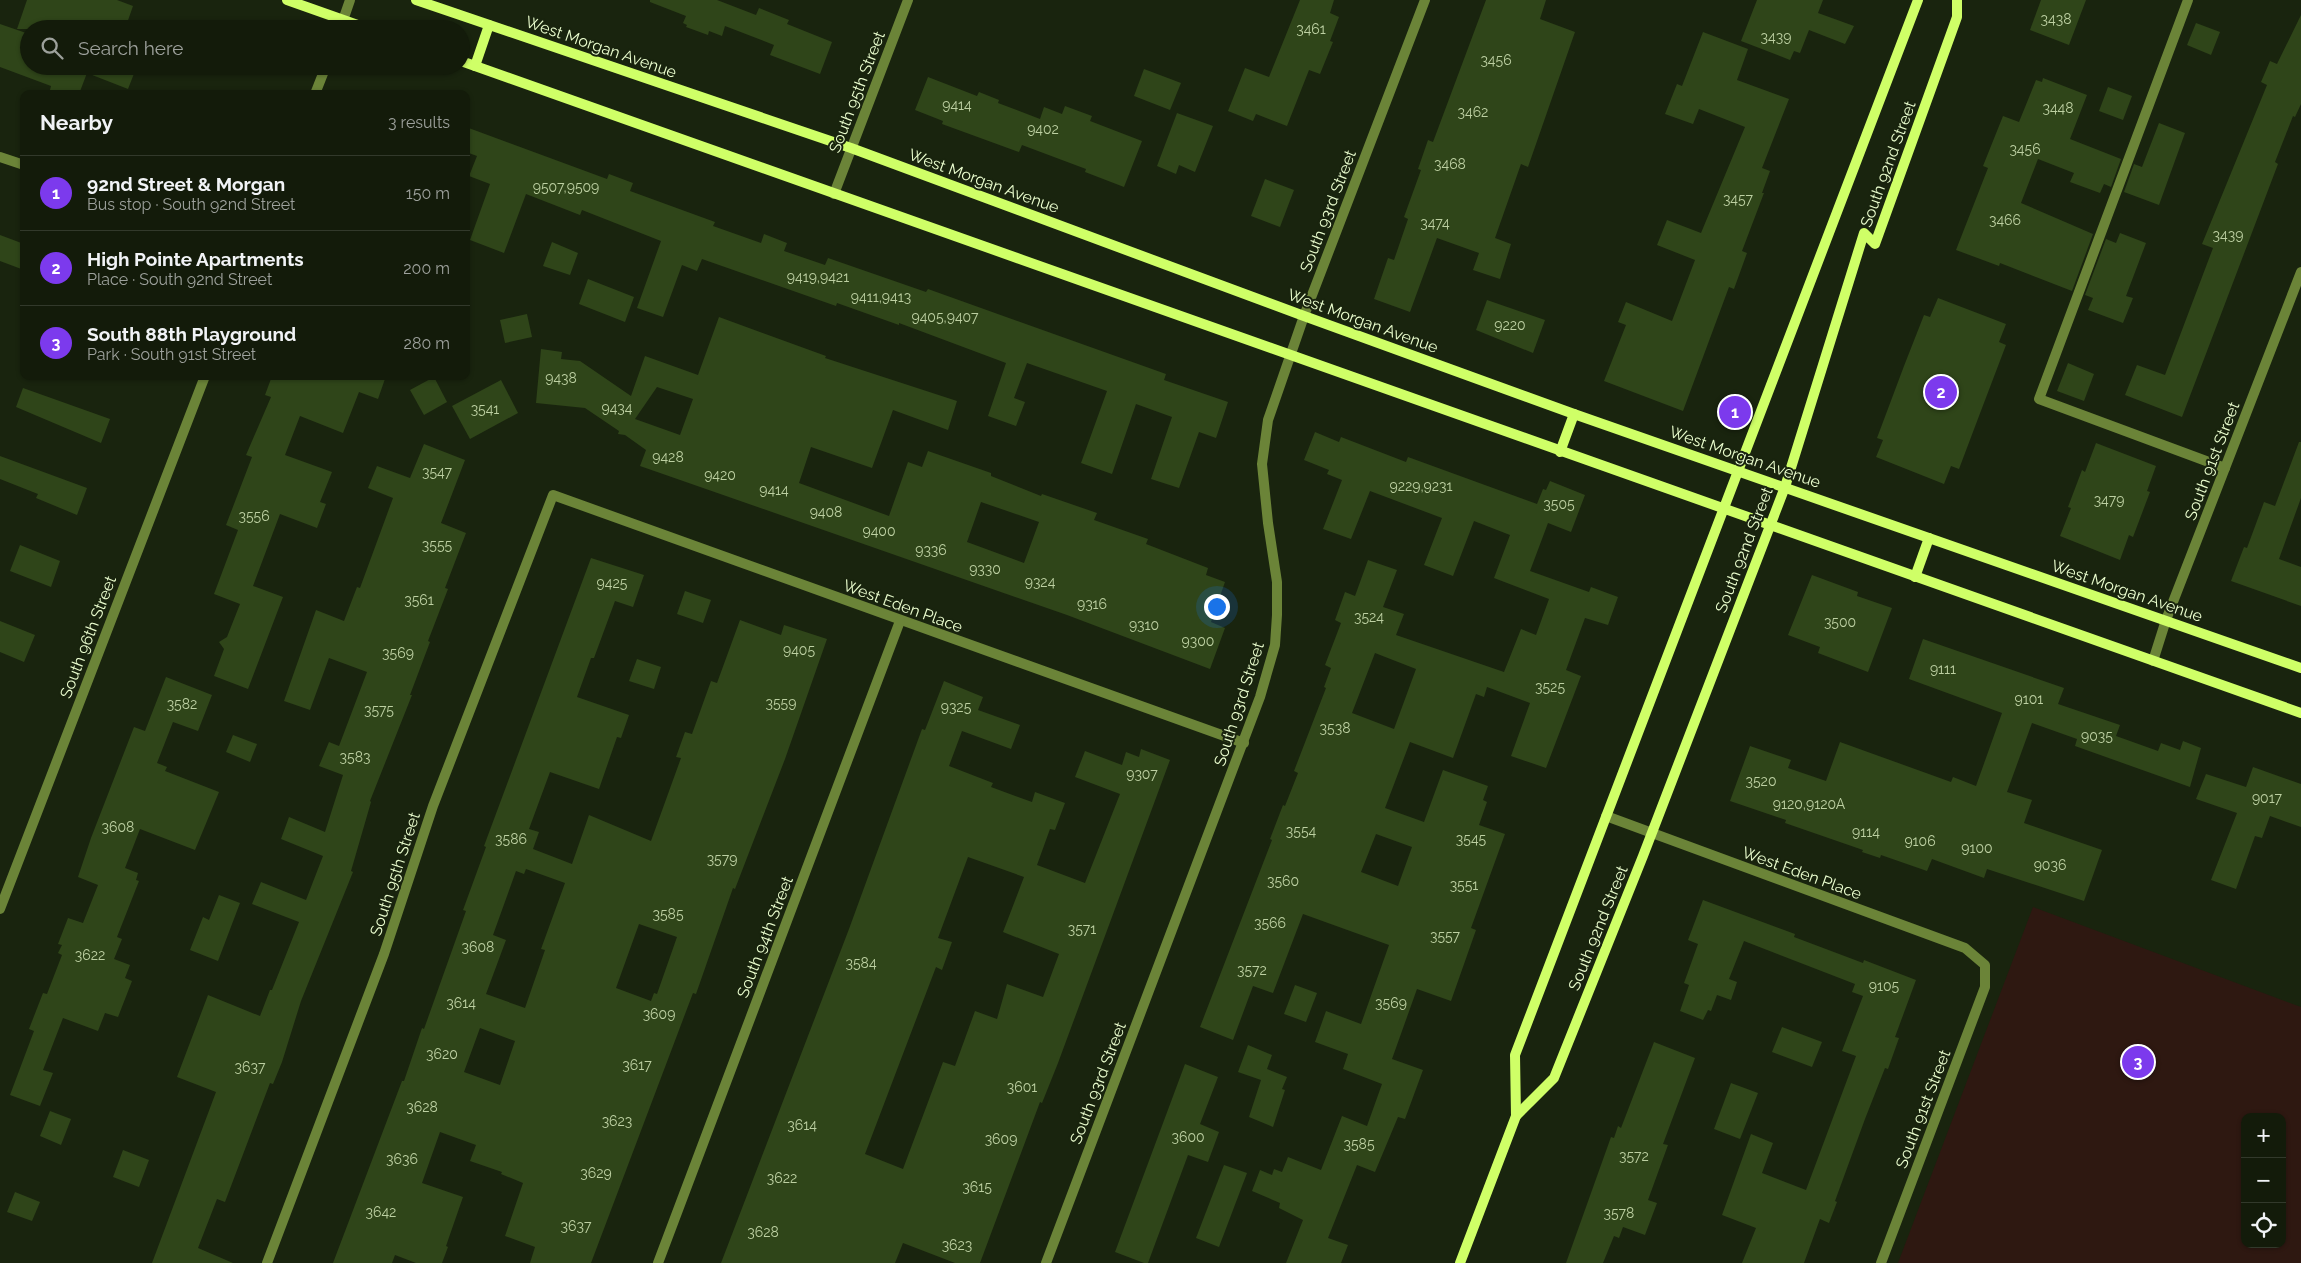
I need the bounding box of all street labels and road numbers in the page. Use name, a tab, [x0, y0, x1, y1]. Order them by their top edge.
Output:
street label: West Morgan Avenue	[523, 12, 679, 82]
street label: South 95th Street	[825, 28, 889, 155]
street label: South 92nd Street	[1856, 98, 1920, 230]
street label: West Morgan Avenue	[906, 145, 1062, 217]
street label: South 93rd Street	[1296, 147, 1360, 275]
street label: West Morgan Avenue	[1285, 285, 1441, 357]
street label: South 91st Street	[2181, 399, 2244, 523]
street label: West Morgan Avenue	[1667, 422, 1823, 492]
street label: South 92nd Street	[1711, 484, 1777, 615]
street label: West Morgan Avenue	[2049, 556, 2205, 626]
street label: South 96th Street	[56, 572, 120, 701]
street label: West Eden Place	[841, 576, 965, 636]
street label: South 93rd Street	[1210, 639, 1268, 768]
street label: South 95th Street	[366, 809, 424, 938]
street label: West Eden Place	[1740, 843, 1864, 903]
street label: South 92nd Street	[1564, 862, 1632, 993]
street label: South 94th Street	[733, 873, 797, 1001]
street label: South 93rd Street	[1066, 1019, 1130, 1147]
street label: South 91st Street	[1892, 1047, 1955, 1171]

